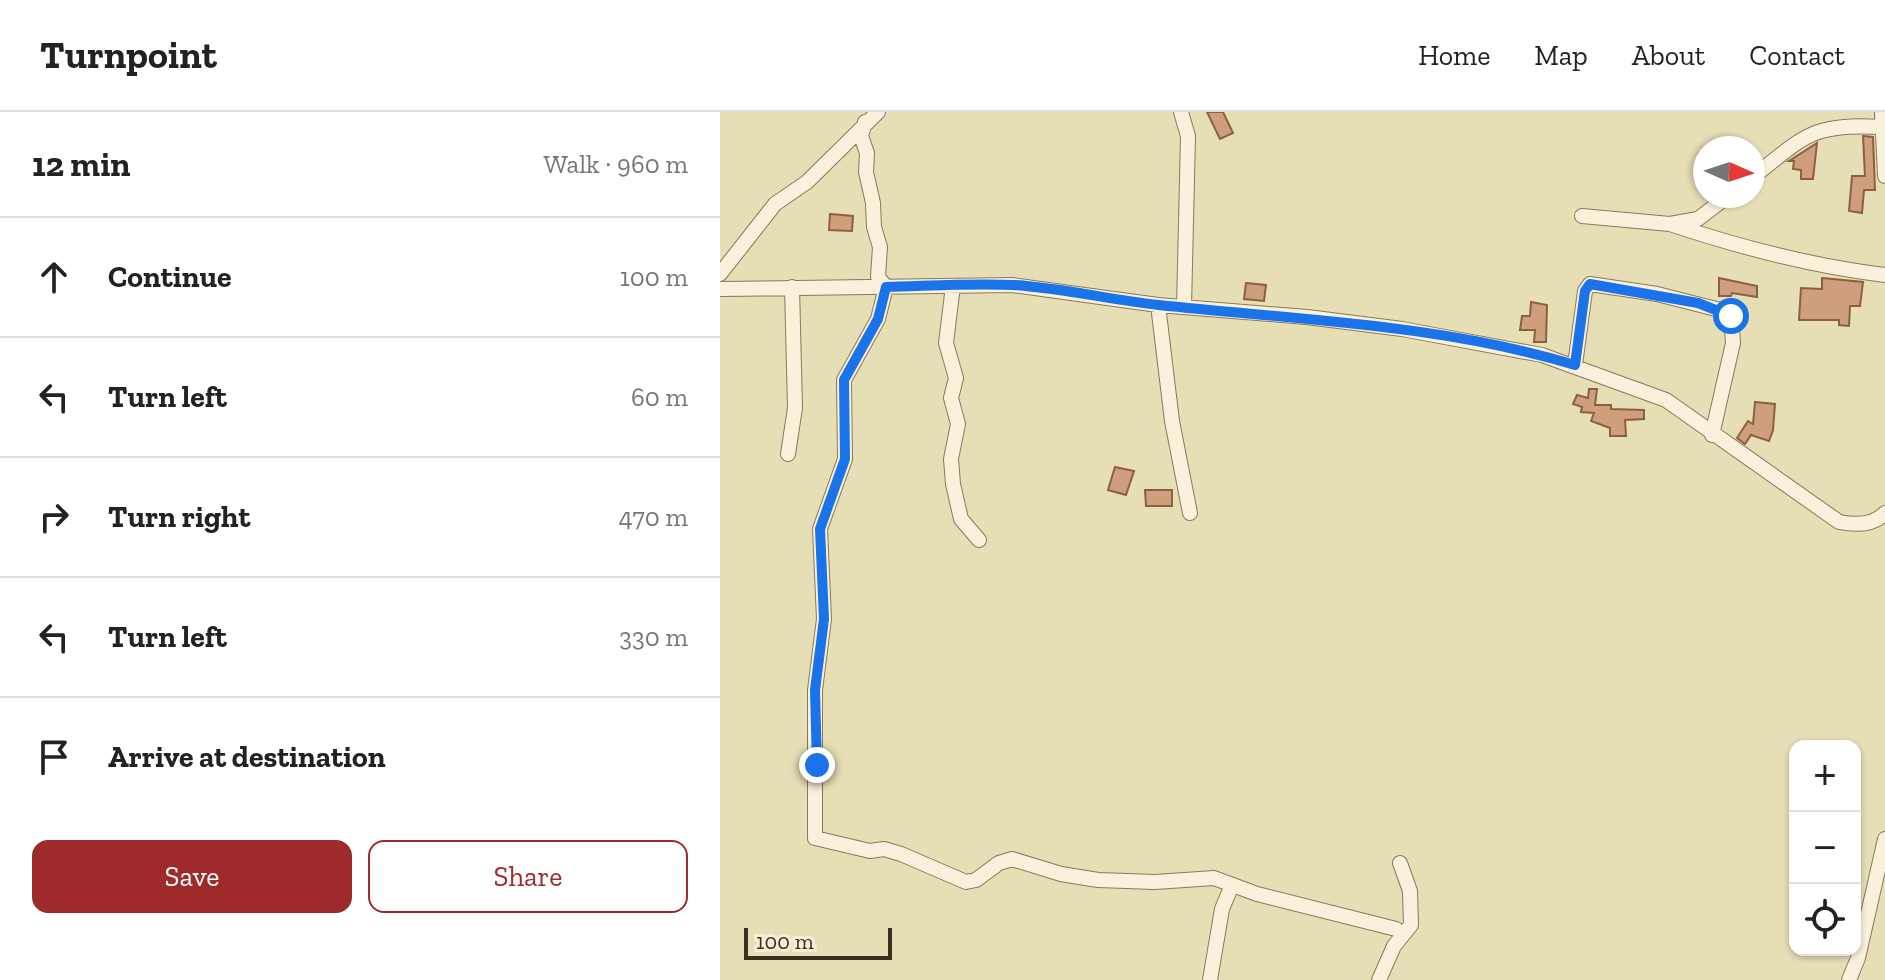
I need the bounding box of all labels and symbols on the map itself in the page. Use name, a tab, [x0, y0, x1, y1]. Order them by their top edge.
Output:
north arrow	[1693, 136, 1765, 208]
route start	[1713, 298, 1749, 334]
route end	[799, 747, 835, 783]
scale bar	[744, 924, 892, 960]

